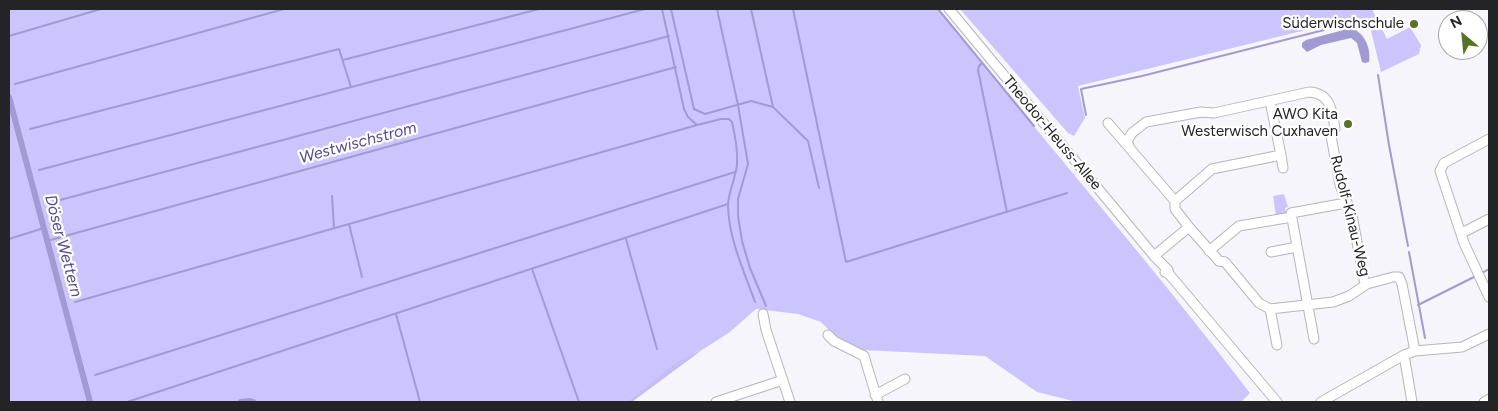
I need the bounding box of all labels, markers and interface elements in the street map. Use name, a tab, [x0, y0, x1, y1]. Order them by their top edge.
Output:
north arrow	[1438, 10, 1488, 60]
text: N	[1447, 12, 1465, 32]
place label: Süderwischschule	[1282, 15, 1404, 33]
marker: Süderwischschule	[1408, 18, 1420, 30]
street label: Theodor-Heuss-Allee	[999, 72, 1105, 194]
place label: AWO Kita Westerwisch Cuxhaven	[1181, 106, 1338, 141]
water label: Westwischstrom	[297, 118, 419, 168]
marker: AWO Kita Westerwisch Cuxhaven	[1342, 118, 1354, 130]
street label: Rudolf-Kinau-Weg	[1326, 153, 1374, 279]
water label: Döser Wettern	[40, 193, 86, 299]

